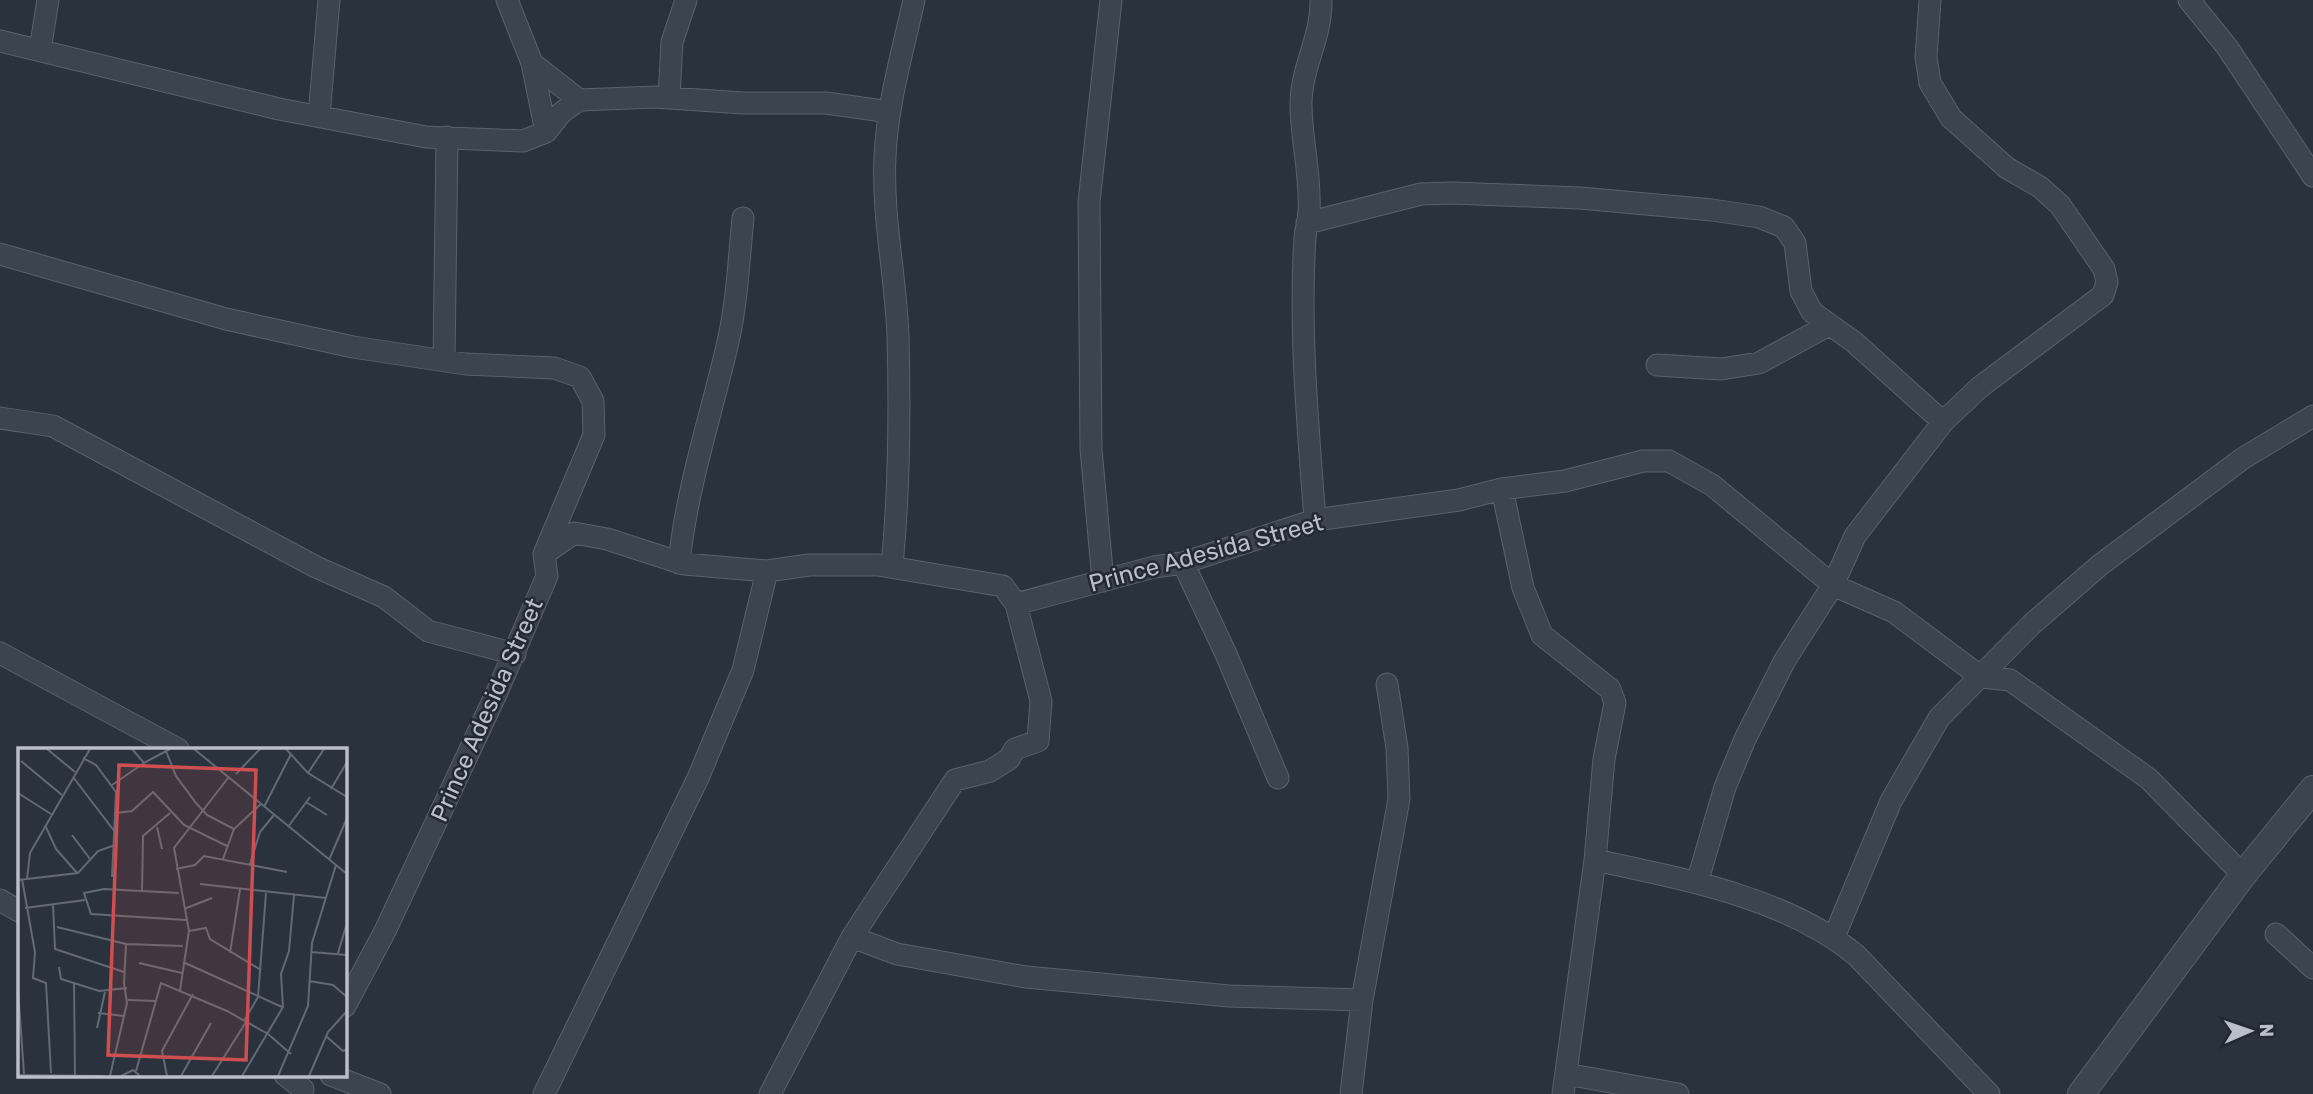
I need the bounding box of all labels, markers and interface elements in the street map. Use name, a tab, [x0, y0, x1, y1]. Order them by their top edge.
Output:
street label: Prince Adesida Street	[1086, 508, 1326, 598]
street label: Prince Adesida Street	[425, 594, 549, 826]
inset map	[18, 748, 346, 1076]
north arrow	[2215, 996, 2285, 1066]
text: N	[2255, 1023, 2278, 1038]

